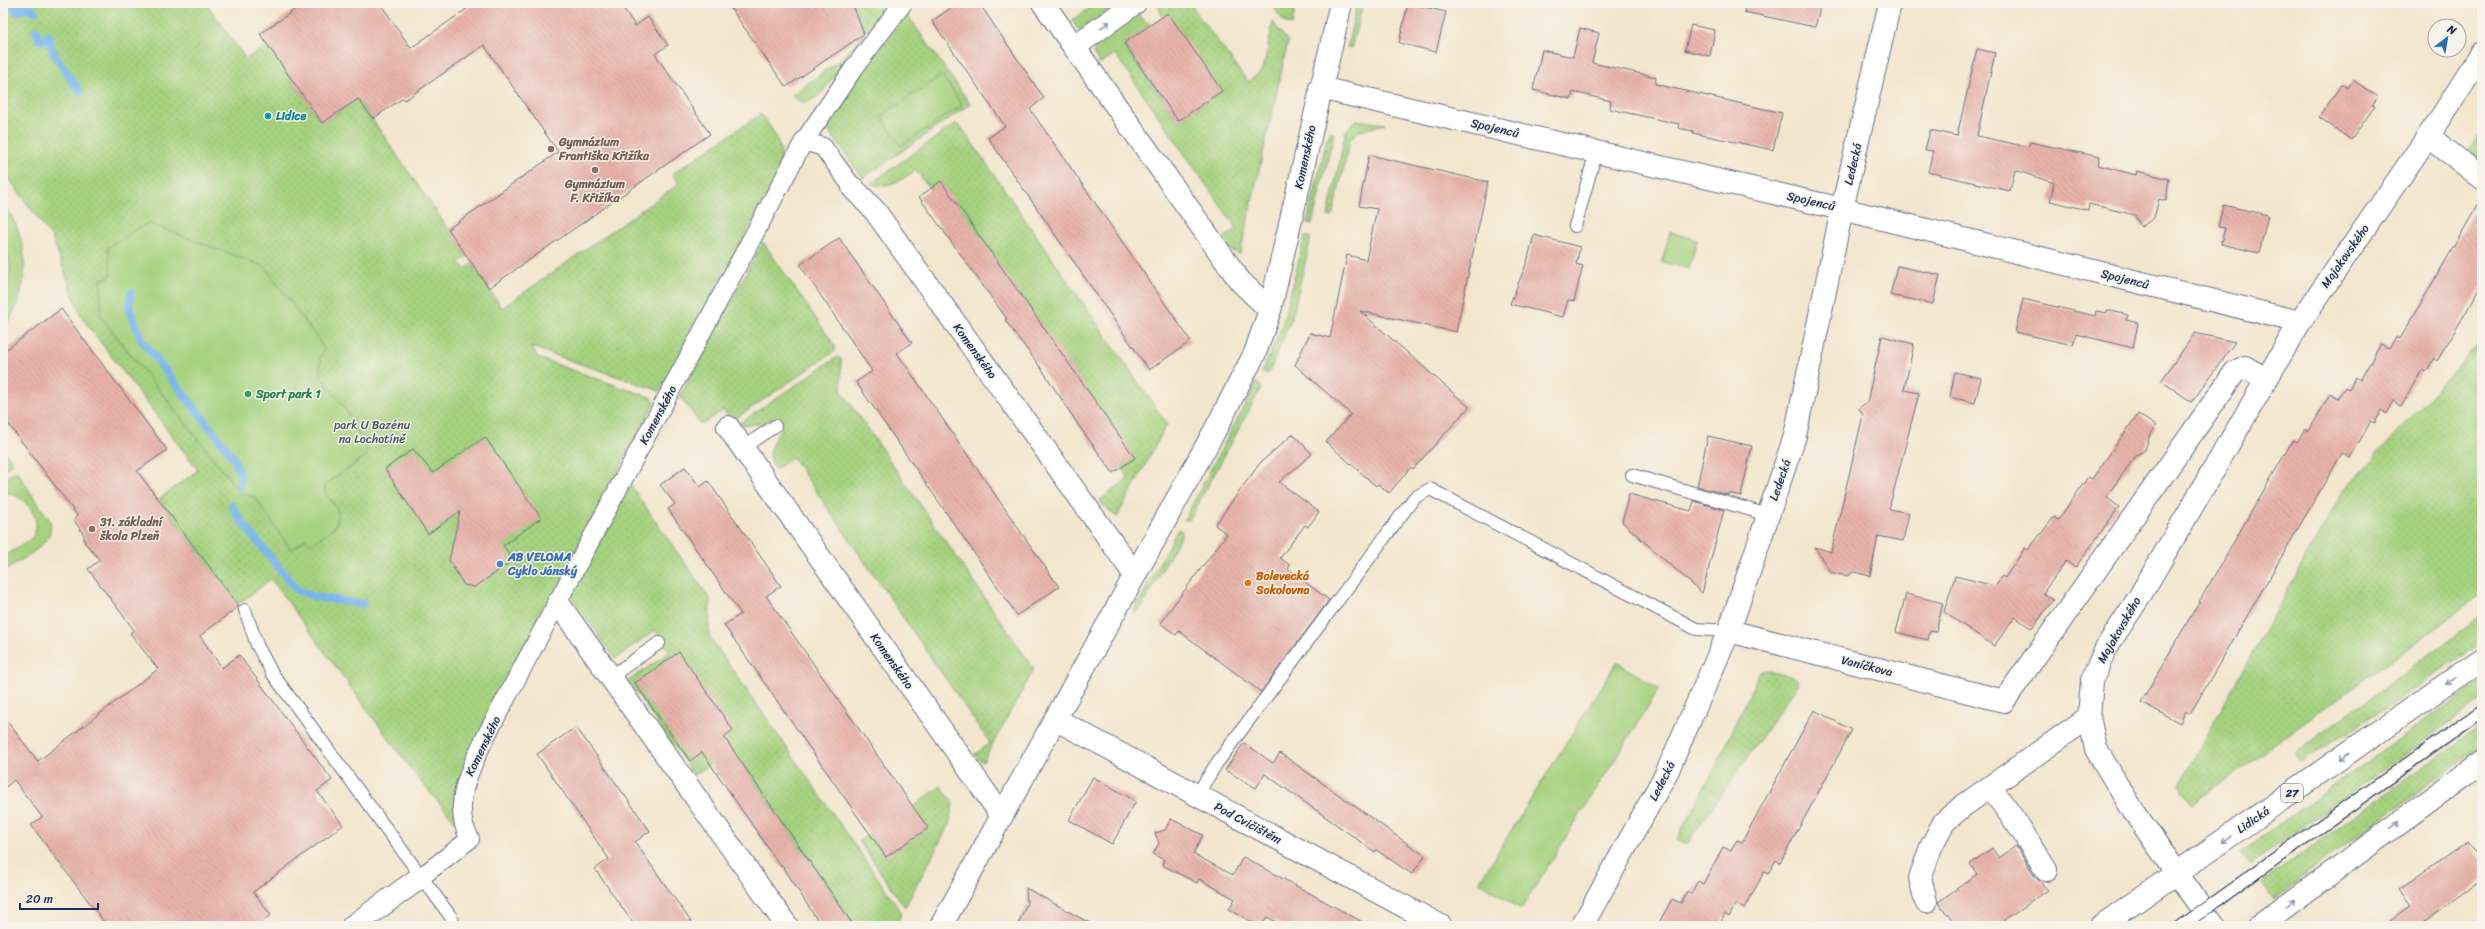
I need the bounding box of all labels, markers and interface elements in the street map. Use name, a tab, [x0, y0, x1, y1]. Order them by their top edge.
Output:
north arrow	[2427, 18, 2467, 58]
text: N	[2443, 19, 2460, 40]
one-way arrow	[1099, 21, 1110, 29]
place label: Lidice	[276, 105, 306, 127]
marker: Lidice	[263, 111, 273, 121]
street label: Spojenců	[1469, 112, 1522, 144]
street label: Komenského	[1287, 123, 1323, 191]
place label: Gymnázium Františka Křižíka	[558, 131, 650, 167]
street label: Ledecká	[1837, 141, 1869, 187]
marker: Gymnázium Františka Křižíka	[546, 144, 556, 154]
marker: Gymnázium F. Křižíka	[590, 165, 600, 175]
place label: Gymnázium F. Křižíka	[564, 173, 625, 209]
street label: Spojenců	[1785, 185, 1838, 217]
street label: Majakovského	[2315, 219, 2375, 293]
street label: Spojenců	[2099, 262, 2152, 296]
street label: Komenského	[947, 318, 1003, 384]
street label: Komenského	[633, 381, 683, 449]
place label: Sport park 1	[255, 383, 321, 405]
marker: Sport park 1	[243, 389, 253, 399]
park label: park U Bazénu na Lochotíně	[333, 414, 411, 450]
street label: Ledecká	[1763, 456, 1797, 504]
place label: 31. základní škola Plzeň	[99, 511, 164, 547]
marker: 31. základní škola Plzeň	[87, 524, 97, 534]
place label: AB VELOMA Cyklo Jánský	[507, 546, 578, 582]
marker: AB VELOMA Cyklo Jánský	[495, 559, 505, 569]
place label: Bolevecká Sokolovna	[1255, 565, 1310, 601]
marker: Bolevecká Sokolovna	[1243, 578, 1253, 588]
street label: Majakovského	[2091, 592, 2147, 668]
street label: Komenského	[864, 628, 920, 694]
street label: Vaníčkova	[1839, 649, 1895, 683]
one-way arrow	[2445, 677, 2456, 685]
street label: Komenského	[459, 712, 507, 780]
one-way arrow	[2339, 752, 2350, 760]
street label: Ledecká	[1643, 757, 1681, 805]
road number: 27	[2281, 784, 2303, 802]
street label: Pod Cvičištěm	[1210, 796, 1286, 850]
street label: Lidická	[2232, 800, 2274, 840]
one-way arrow	[2389, 821, 2400, 829]
one-way arrow	[2221, 835, 2232, 843]
scale bar	[20, 885, 98, 911]
text: 20 m	[26, 888, 53, 910]
one-way arrow	[2285, 899, 2296, 908]

